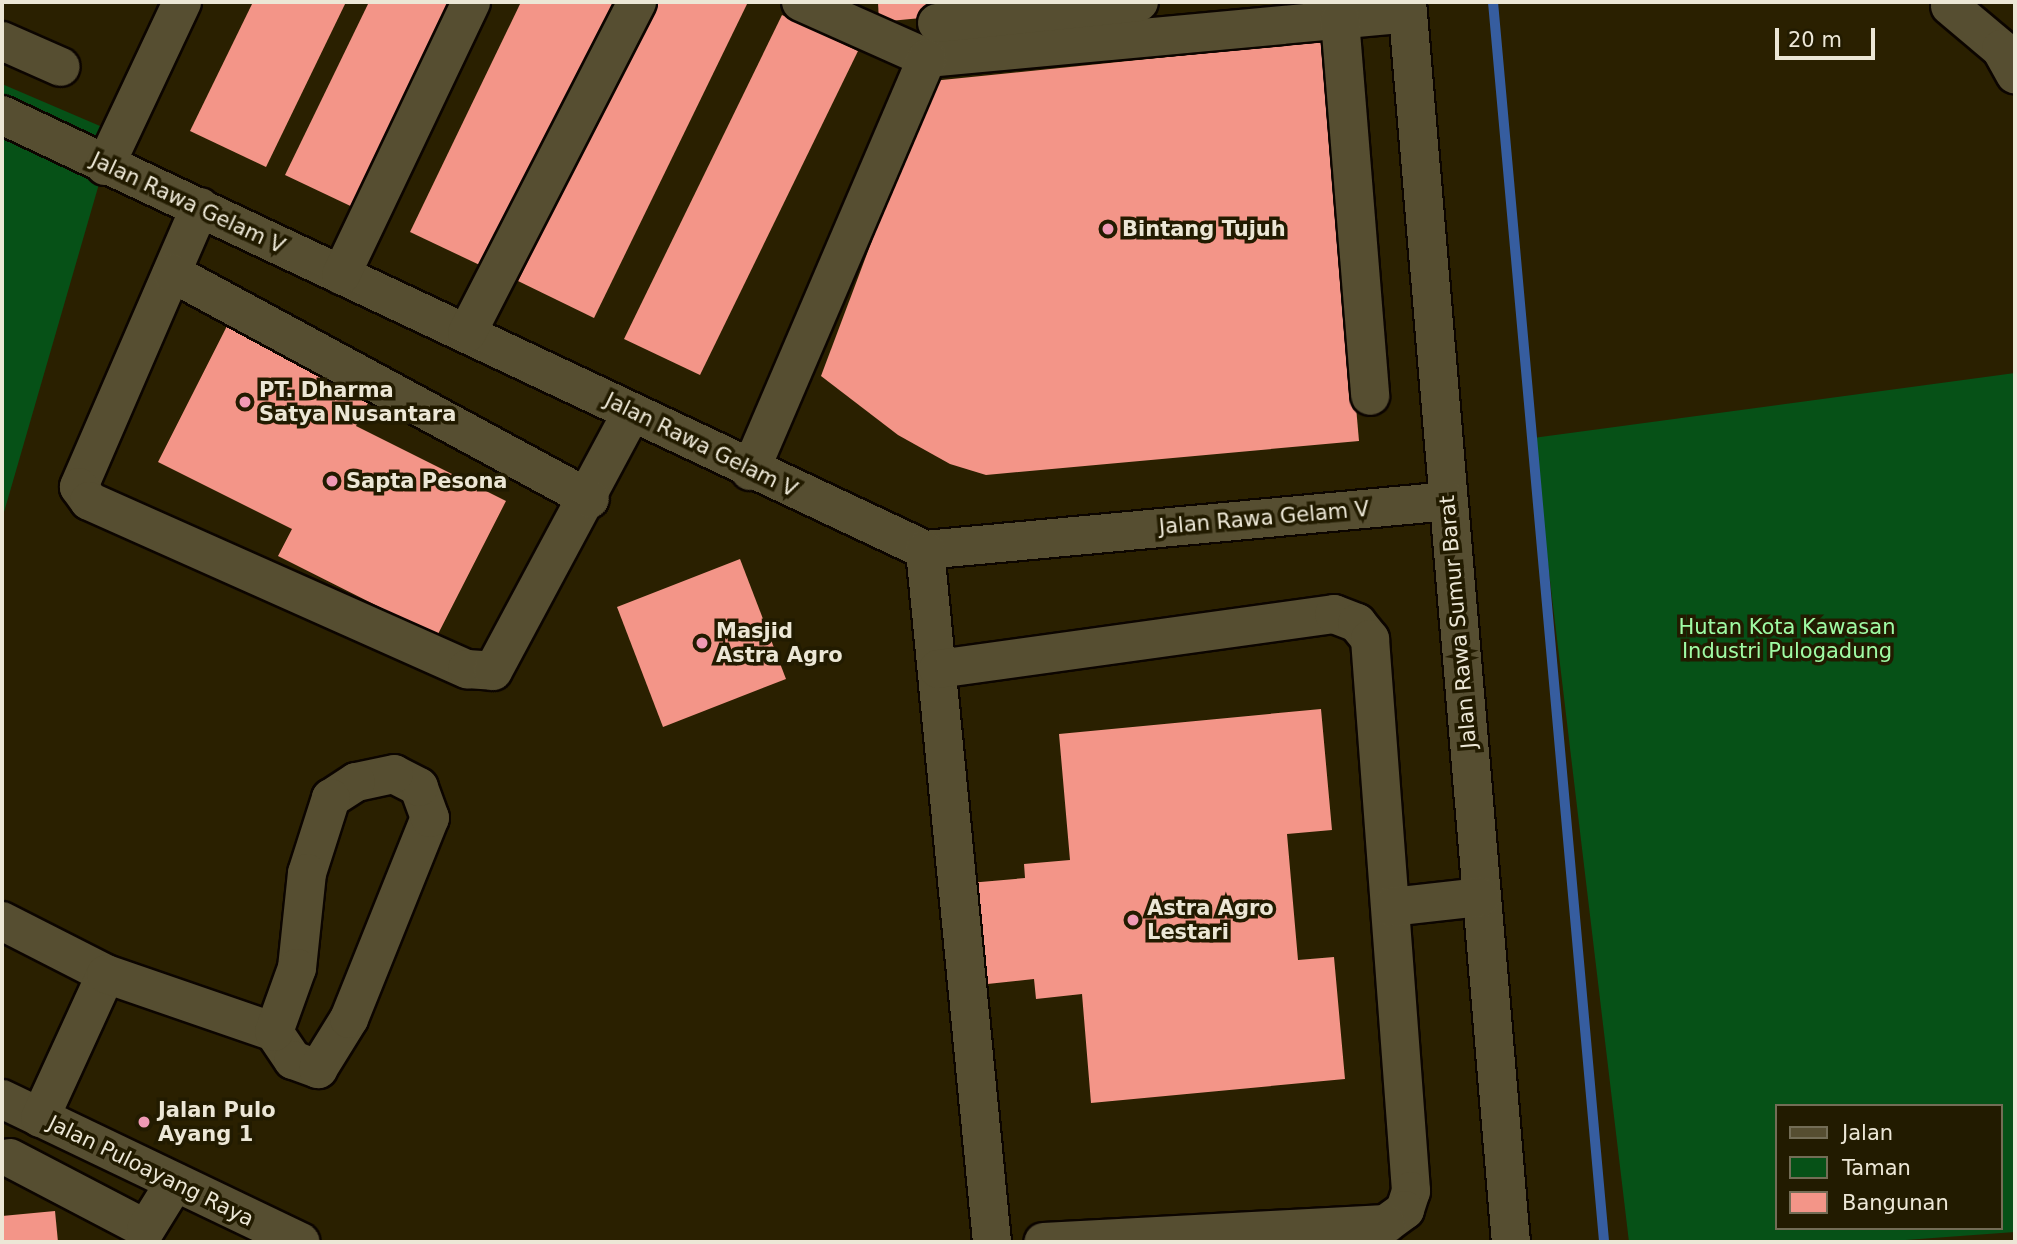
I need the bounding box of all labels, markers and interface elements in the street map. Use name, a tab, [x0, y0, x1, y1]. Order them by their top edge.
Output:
scale bar	[1779, 14, 1879, 58]
text: 20 m	[1788, 28, 1842, 52]
street label: Jalan Rawa Gelam V	[87, 147, 289, 259]
place label: Bintang Tujuh	[1122, 216, 1286, 242]
marker: Bintang Tujuh	[1100, 221, 1116, 237]
place label: PT. Dharma Satya Nusantara	[259, 377, 456, 427]
street label: Jalan Rawa Gelam V	[601, 387, 801, 503]
marker: PT. Dharma Satya Nusantara	[237, 394, 253, 410]
place label: Sapta Pesona	[346, 468, 508, 494]
marker: Sapta Pesona	[324, 473, 340, 489]
street label: Jalan Rawa Sumur Barat	[1434, 494, 1482, 750]
street label: Jalan Rawa Gelam V	[1158, 496, 1370, 540]
park label: Hutan Kota Kawasan Industri Pulogadung	[1679, 614, 1895, 664]
place label: Masjid Astra Agro	[716, 618, 843, 668]
marker: Masjid Astra Agro	[694, 635, 710, 651]
place label: Astra Agro Lestari	[1147, 895, 1274, 945]
marker: Astra Agro Lestari	[1125, 912, 1141, 928]
place label: Jalan Pulo Ayang 1	[158, 1097, 276, 1147]
legend	[1776, 1104, 2003, 1230]
street label: Jalan Puloayang Raya	[44, 1110, 258, 1232]
marker: Jalan Pulo Ayang 1	[136, 1114, 152, 1130]
text: Jalan	[1842, 1121, 1893, 1145]
text: Taman	[1842, 1156, 1911, 1180]
text: Bangunan	[1842, 1191, 1949, 1215]

